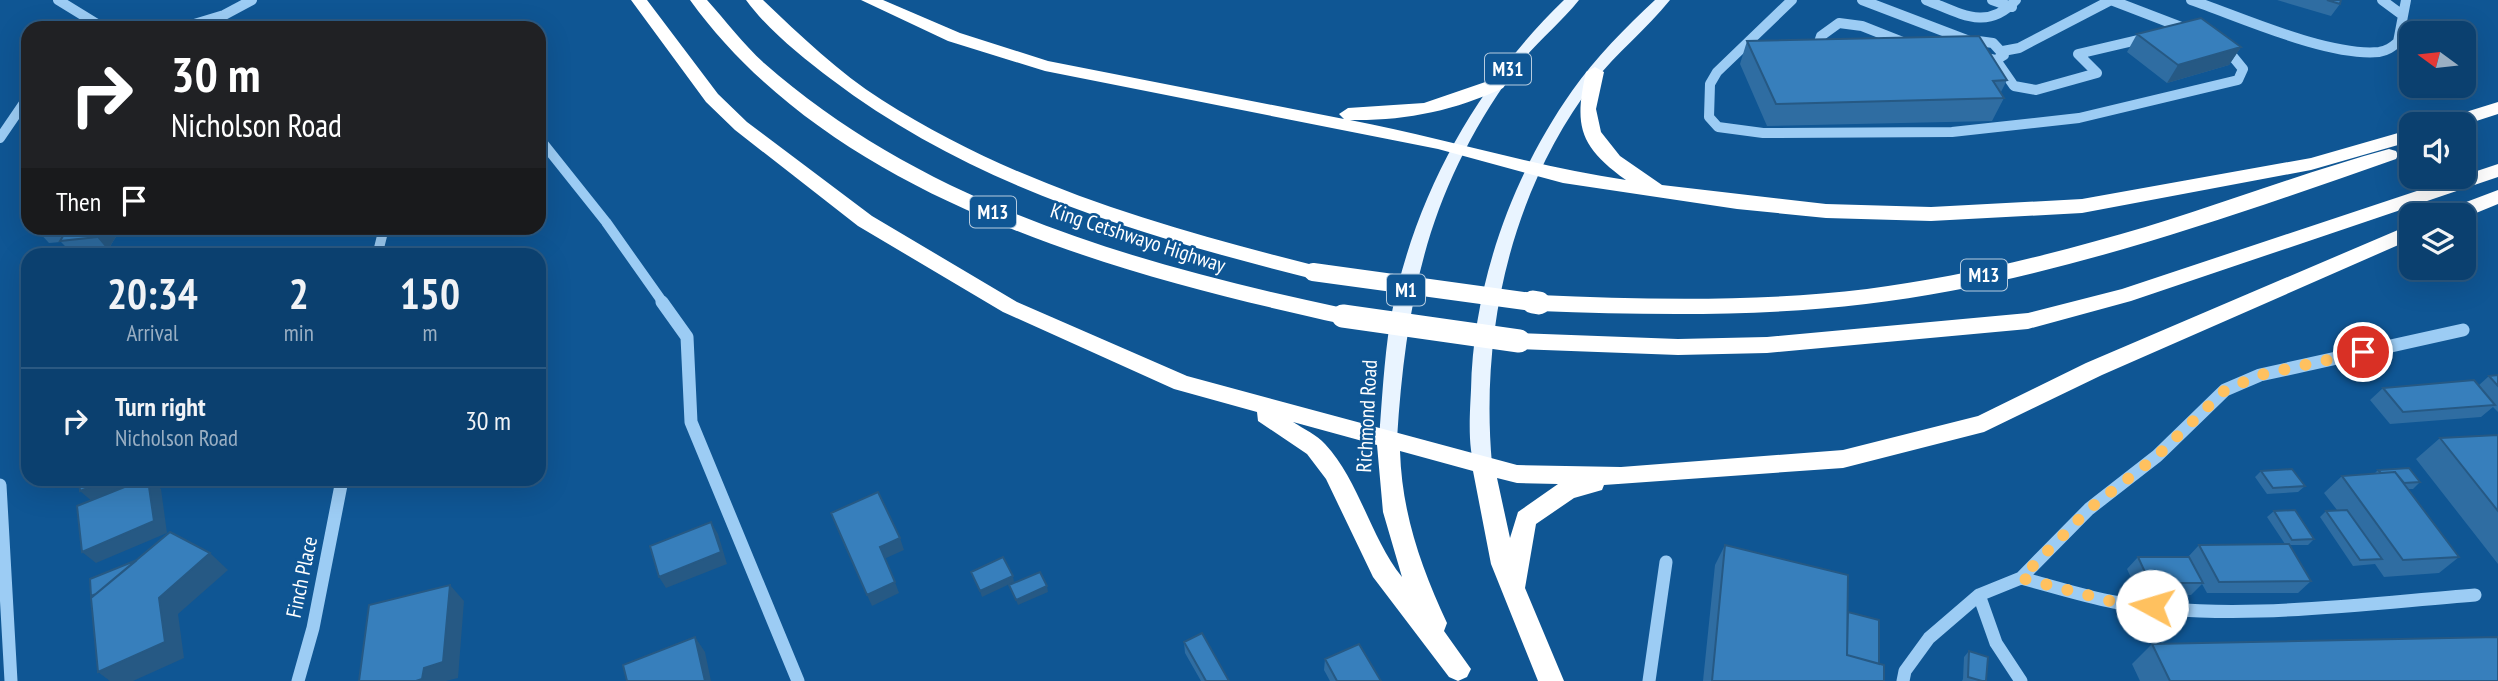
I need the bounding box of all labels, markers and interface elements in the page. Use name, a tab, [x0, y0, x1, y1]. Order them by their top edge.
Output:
north arrow	[2399, 21, 2476, 98]
map controls	[2399, 21, 2476, 280]
text: 30 m	[171, 42, 260, 106]
icon: right	[56, 49, 147, 140]
road number: M31	[1485, 54, 1531, 85]
text: Nicholson Road	[171, 104, 342, 146]
button: sound	[2399, 112, 2476, 189]
icon: arrive	[115, 182, 153, 220]
text: Then	[56, 185, 101, 218]
road number: M13	[970, 196, 1016, 228]
street label: King Cetshwayo Highway	[1047, 196, 1229, 279]
button: layers	[2399, 203, 2476, 280]
road number: M13	[1961, 260, 2007, 290]
text: 20:34	[107, 266, 198, 321]
text: 2	[289, 266, 309, 321]
text: 150	[400, 266, 460, 321]
road number: M1	[1387, 274, 1425, 306]
text: Arrival	[126, 318, 178, 347]
text: min	[284, 318, 314, 347]
text: m	[422, 318, 437, 347]
pin	[2333, 322, 2393, 382]
icon: arrive	[2344, 333, 2382, 371]
street label: Richmond Road	[1350, 359, 1383, 473]
text: Turn right	[115, 390, 206, 423]
icon: right	[56, 402, 94, 440]
text: 30 m	[465, 404, 511, 437]
text: Nicholson Road	[115, 423, 238, 452]
street label: Finch Place	[280, 534, 323, 620]
position arrow	[2115, 569, 2189, 643]

